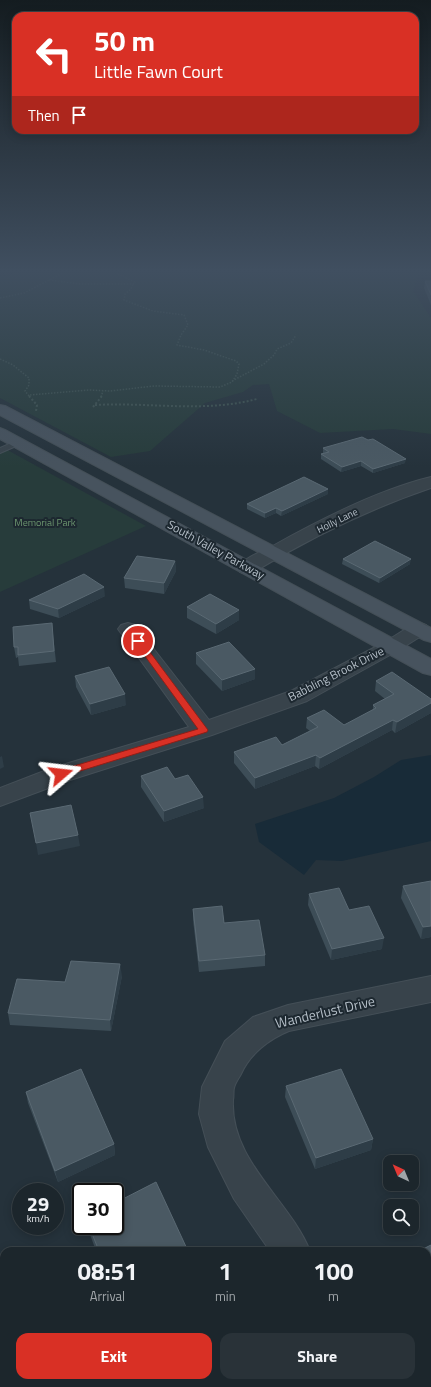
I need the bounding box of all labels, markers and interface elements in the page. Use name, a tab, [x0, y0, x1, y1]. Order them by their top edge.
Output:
text: 50 m	[94, 19, 155, 62]
icon: left	[28, 28, 80, 80]
text: Little Fawn Court	[94, 58, 223, 85]
text: Then	[28, 104, 60, 127]
icon: arrive	[68, 104, 90, 126]
street label: Holly Lane	[314, 504, 360, 537]
park label: Memorial Park	[14, 515, 76, 530]
street label: South Valley Parkway	[164, 515, 269, 584]
pin	[121, 624, 155, 658]
icon: arrive	[127, 630, 149, 652]
street label: Babbling Brook Drive	[284, 641, 387, 706]
position arrow	[40, 753, 82, 795]
street label: Wanderlust Drive	[273, 990, 377, 1033]
north arrow	[383, 1155, 419, 1191]
map controls	[383, 1155, 419, 1235]
speed limit sign: 30	[72, 1183, 124, 1235]
text: 29	[27, 1188, 49, 1219]
button: search	[383, 1199, 419, 1235]
text: km/h	[27, 1211, 49, 1226]
text: 08:51	[78, 1253, 137, 1289]
text: 1	[219, 1253, 232, 1289]
text: 100	[313, 1253, 353, 1289]
text: Arrival	[90, 1286, 125, 1306]
text: min	[215, 1286, 236, 1306]
text: m	[328, 1286, 339, 1306]
button: Exit	[16, 1333, 212, 1379]
button: Share	[220, 1333, 415, 1379]

